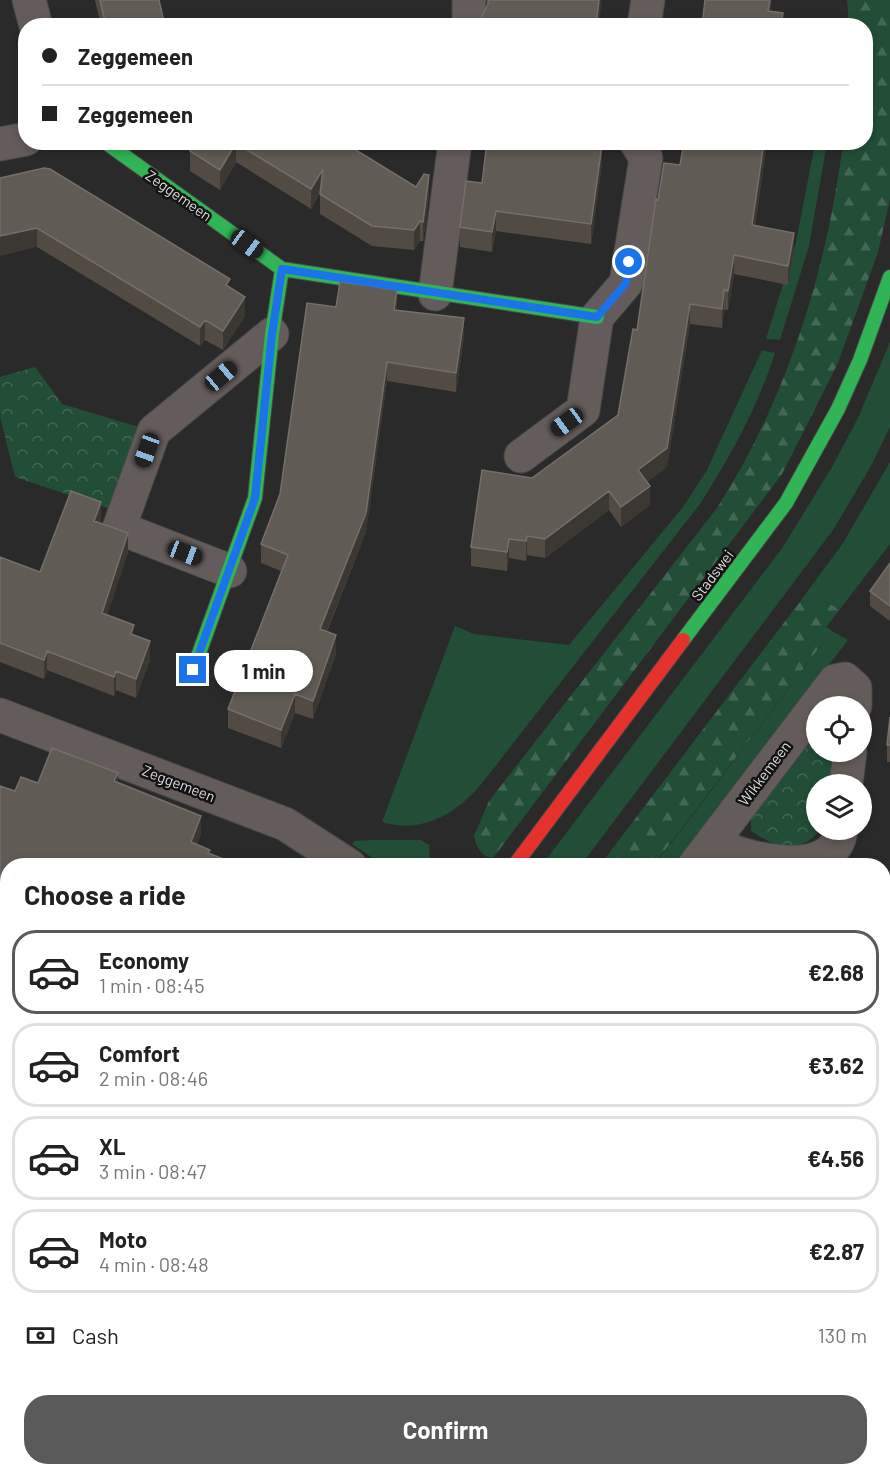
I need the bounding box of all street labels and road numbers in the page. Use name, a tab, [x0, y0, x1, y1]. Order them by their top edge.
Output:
street label: Zeggemeen	[142, 166, 216, 224]
street label: Stadswei	[687, 546, 737, 604]
street label: Wikkemeen	[734, 737, 794, 809]
street label: Zeggemeen	[140, 761, 218, 805]

